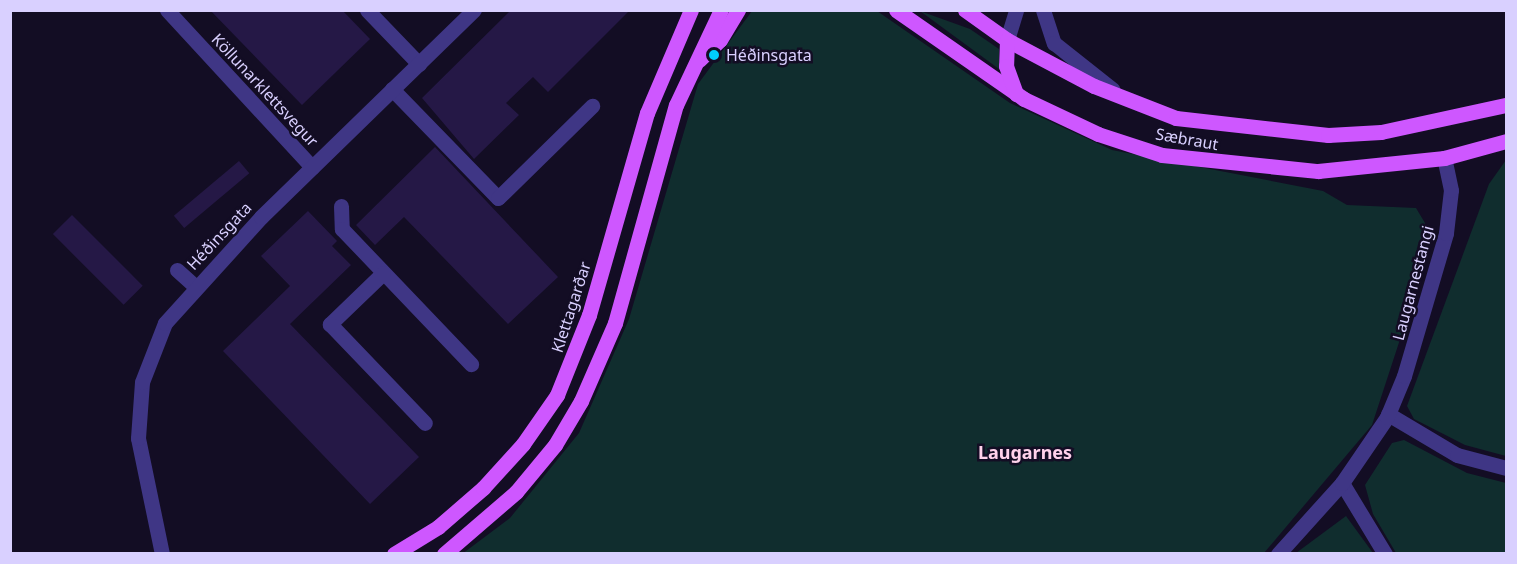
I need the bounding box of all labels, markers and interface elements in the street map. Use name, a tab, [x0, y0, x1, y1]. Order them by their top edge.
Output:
street label: Köllunarklettsvegur	[208, 29, 322, 151]
place label: Héðinsgata	[726, 45, 812, 65]
marker: Héðinsgata	[707, 48, 721, 62]
street label: Sæbraut	[1154, 124, 1220, 154]
street label: Héðinsgata	[183, 198, 255, 274]
street label: Laugarnestangi	[1388, 224, 1438, 342]
street label: Klettagarðar	[547, 259, 595, 355]
district label: Laugarnes	[978, 441, 1072, 463]

